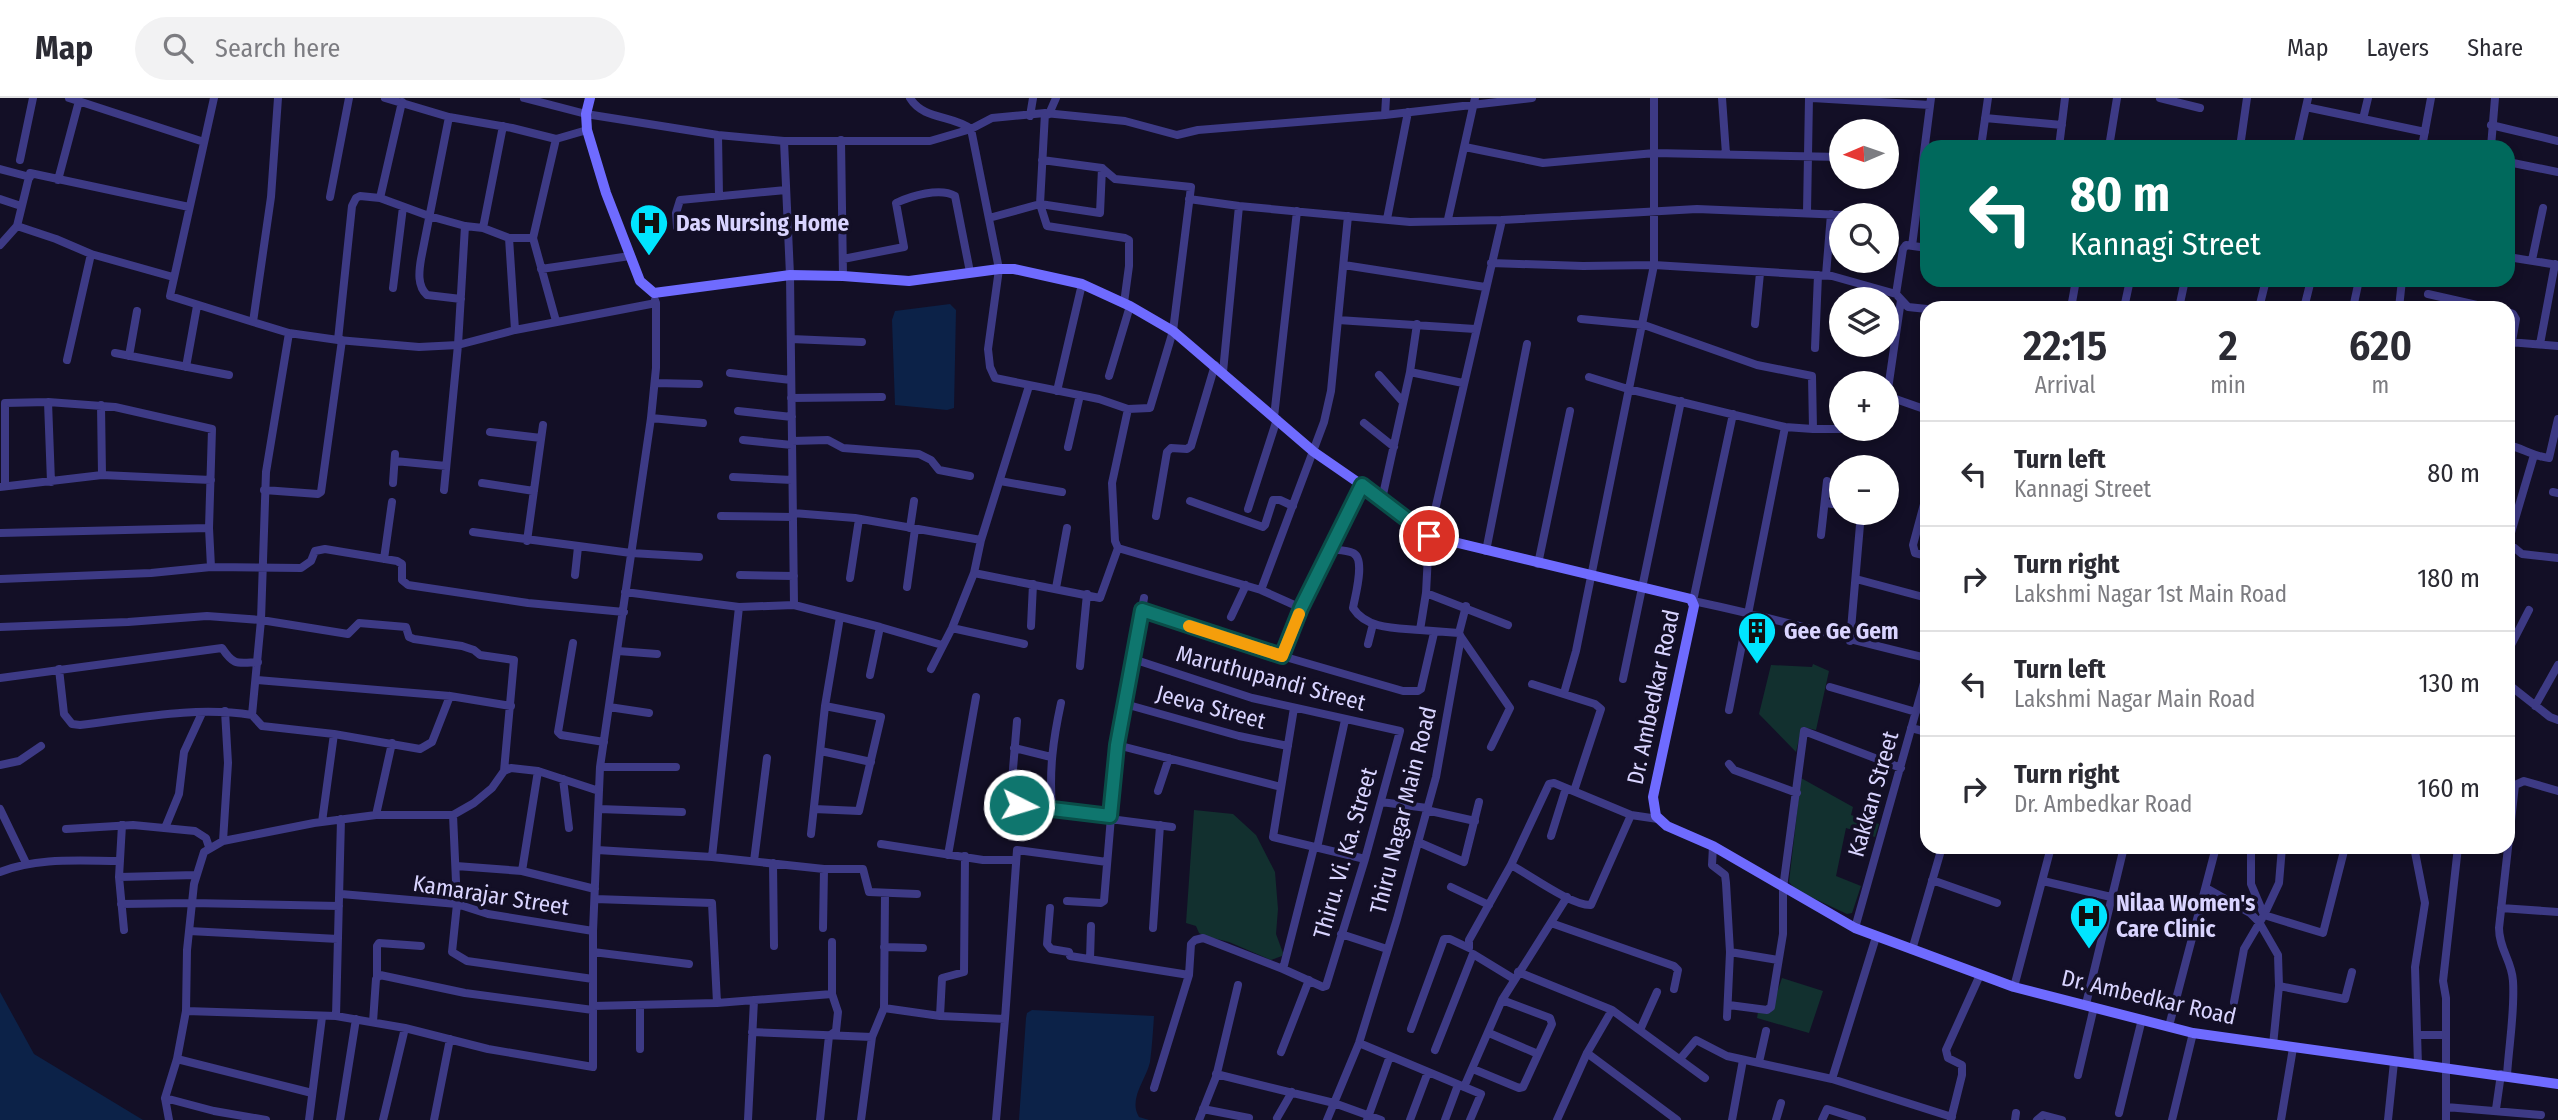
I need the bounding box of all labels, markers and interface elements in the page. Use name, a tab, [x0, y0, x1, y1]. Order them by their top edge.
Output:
search box	[135, 17, 625, 80]
text: Map	[35, 28, 93, 68]
icon: search	[159, 29, 197, 67]
text: Search here	[215, 33, 340, 64]
text: Map	[2287, 34, 2329, 62]
text: Layers	[2367, 34, 2429, 62]
text: Share	[2467, 34, 2523, 62]
north arrow	[1829, 119, 1899, 189]
map controls	[1829, 119, 1899, 525]
text: 80 m	[2070, 165, 2170, 224]
icon: left	[1955, 168, 2046, 259]
hospital icon: Das Nursing Home	[628, 202, 670, 257]
button: search	[1829, 203, 1899, 273]
place label: Das Nursing Home	[676, 209, 850, 237]
text: Kannagi Street	[2070, 225, 2261, 263]
button: layers	[1829, 287, 1899, 357]
text: 22:15	[2023, 321, 2107, 371]
text: 2	[2218, 321, 2238, 371]
text: 620	[2349, 321, 2412, 371]
button: +	[1829, 371, 1899, 441]
text: Arrival	[2035, 371, 2096, 399]
text: min	[2210, 371, 2246, 399]
text: m	[2372, 371, 2389, 399]
text: Turn left	[2014, 444, 2106, 475]
button: −	[1829, 455, 1899, 525]
icon: left	[1955, 455, 1993, 493]
text: 80 m	[2427, 458, 2480, 489]
text: Kannagi Street	[2014, 475, 2151, 503]
pin	[1399, 506, 1459, 566]
icon: arrive	[1410, 517, 1448, 555]
text: Turn right	[2014, 549, 2120, 580]
icon: right	[1955, 560, 1993, 598]
text: 180 m	[2417, 563, 2480, 594]
text: Lakshmi Nagar 1st Main Road	[2014, 580, 2287, 608]
street label: Dr. Ambedkar Road	[1621, 607, 1685, 787]
building icon: Gee Ge Gem	[1736, 610, 1778, 665]
place label: Gee Ge Gem	[1784, 617, 1898, 645]
street label: Maruthupandi Street	[1173, 639, 1369, 717]
text: Turn left	[2014, 654, 2106, 685]
icon: left	[1955, 665, 1993, 703]
text: 130 m	[2418, 668, 2480, 699]
street label: Jeeva Street	[1153, 679, 1269, 735]
text: Lakshmi Nagar Main Road	[2014, 685, 2255, 713]
street label: Thiru Nagar Main Road	[1364, 703, 1442, 917]
street label: Kakkan Street	[1842, 727, 1904, 860]
text: Turn right	[2014, 759, 2120, 790]
street label: Thiru. Vi. Ka. Street	[1307, 764, 1383, 942]
position arrow	[982, 768, 1056, 842]
icon: right	[1955, 770, 1993, 808]
text: 160 m	[2417, 773, 2480, 804]
text: Dr. Ambedkar Road	[2014, 790, 2192, 818]
street label: Kamarajar Street	[411, 869, 572, 921]
place label: Nilaa Women's Care Clinic	[2116, 889, 2255, 943]
hospital icon: Nilaa Women's Care Clinic	[2068, 895, 2110, 950]
street label: Dr. Ambedkar Road	[2059, 963, 2239, 1031]

